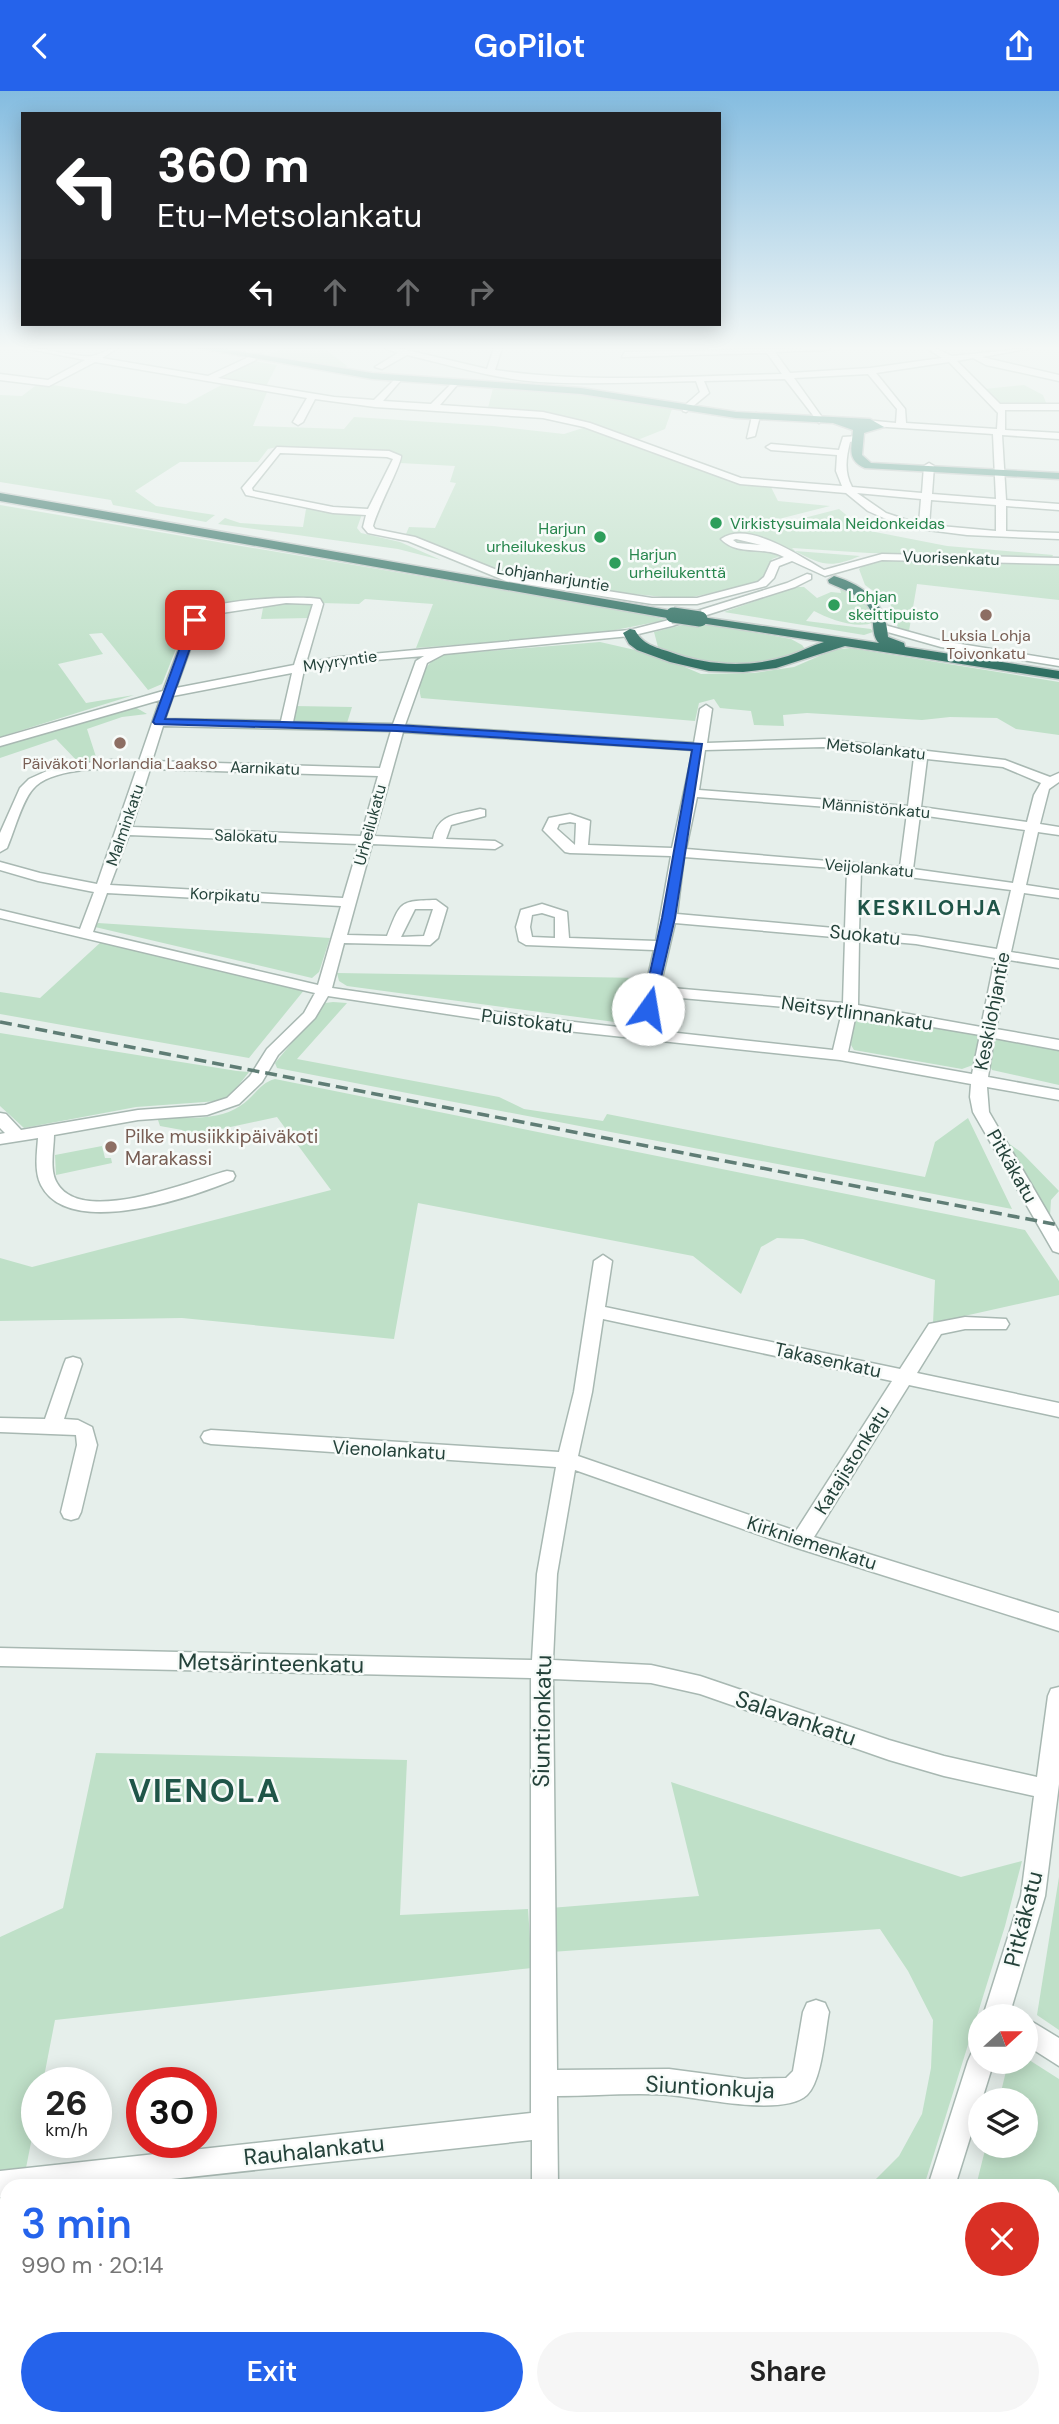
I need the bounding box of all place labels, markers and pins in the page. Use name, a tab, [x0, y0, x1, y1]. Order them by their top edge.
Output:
place label: Virkistysuimala Neidonkeidas	[730, 513, 945, 534]
marker: Virkistysuimala Neidonkeidas	[708, 515, 724, 531]
place label: Harjun urheilukeskus	[486, 518, 586, 557]
marker: Harjun urheilukeskus	[592, 529, 608, 545]
place label: Harjun urheilukenttä	[629, 544, 726, 583]
marker: Harjun urheilukenttä	[607, 555, 623, 571]
place label: Lohjan skeittipuisto	[848, 586, 939, 625]
pin	[165, 590, 225, 650]
marker: Lohjan skeittipuisto	[826, 597, 842, 613]
marker: Luksia Lohja Toivonkatu	[978, 607, 994, 623]
place label: Luksia Lohja Toivonkatu	[941, 625, 1031, 664]
marker: Päiväkoti Norlandia Laakso	[112, 735, 128, 751]
place label: Päiväkoti Norlandia Laakso	[23, 753, 217, 774]
place label: Pilke musiikkipäiväkoti Marakassi	[125, 1124, 318, 1171]
marker: Pilke musiikkipäiväkoti Marakassi	[103, 1139, 119, 1155]

